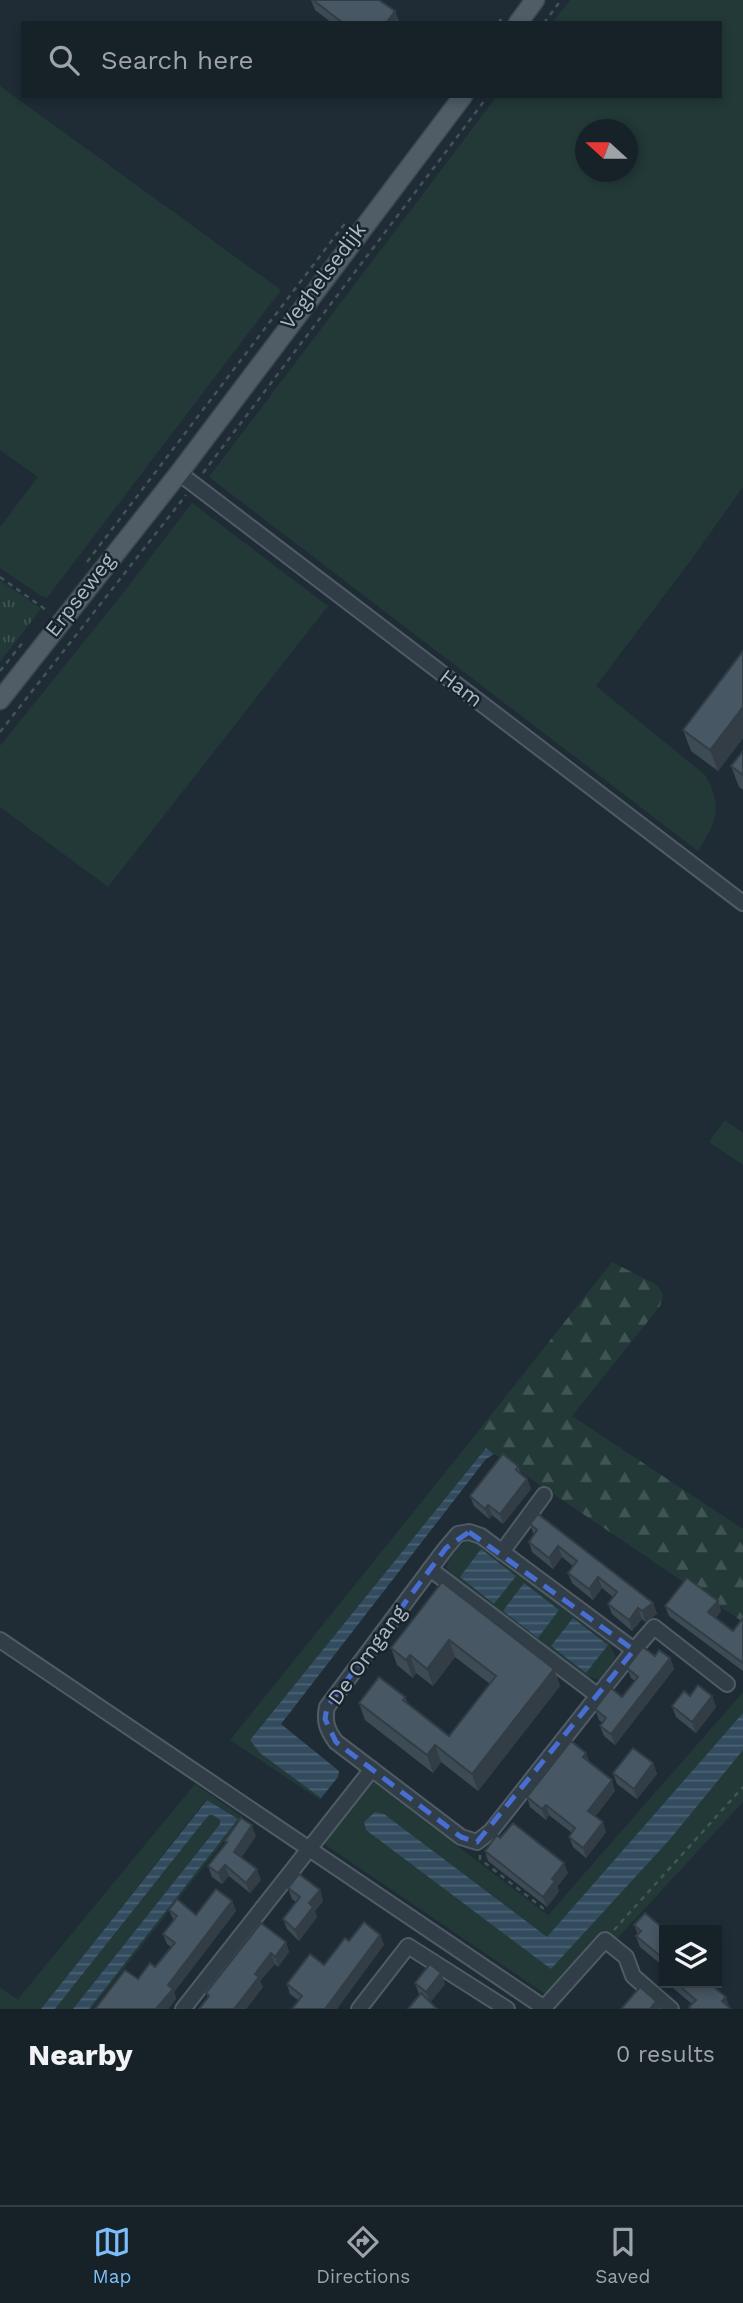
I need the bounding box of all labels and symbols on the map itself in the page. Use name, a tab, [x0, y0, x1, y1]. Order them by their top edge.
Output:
north arrow	[575, 119, 638, 182]
street label: Veghelsedijk	[274, 217, 371, 334]
street label: Erpseweg	[39, 548, 120, 641]
street label: Ham	[435, 663, 488, 712]
street label: De Omgang	[322, 1599, 412, 1709]

